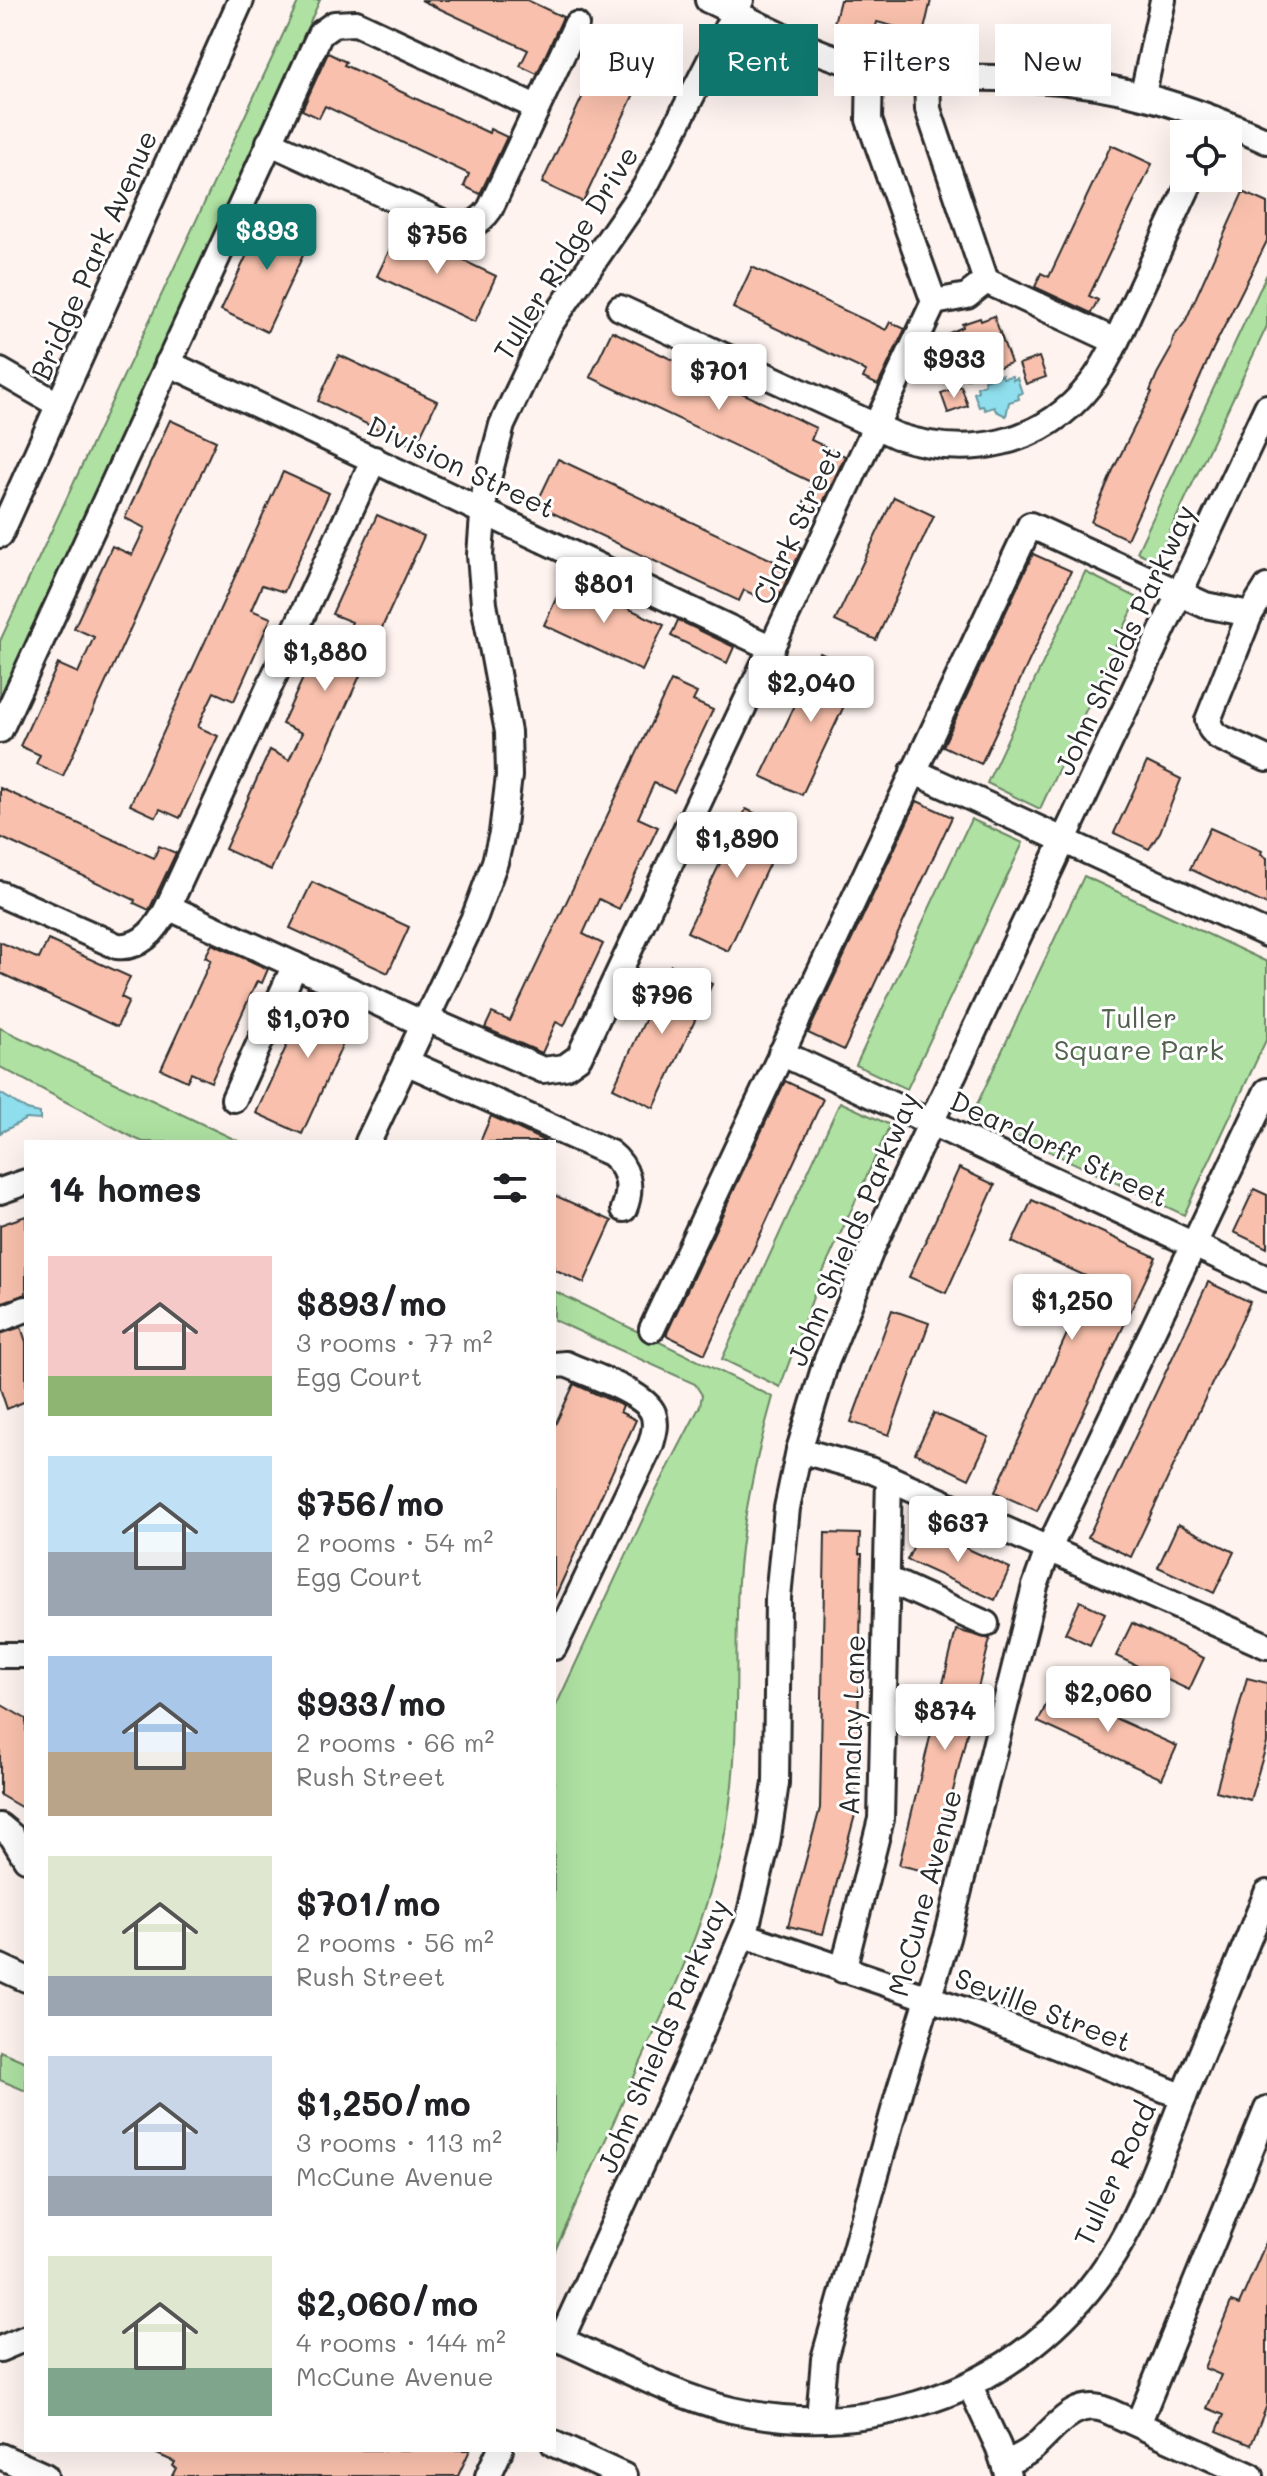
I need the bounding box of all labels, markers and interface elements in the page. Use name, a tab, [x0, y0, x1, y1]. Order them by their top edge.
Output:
chip: Buy	[580, 24, 683, 96]
chip: Rent	[699, 24, 818, 96]
chip: Filters	[834, 24, 979, 96]
chip: New	[995, 24, 1111, 96]
map controls	[1170, 120, 1242, 192]
button: locate	[1170, 120, 1242, 192]
street label: Bridge Park Avenue	[22, 124, 164, 385]
street label: Tuller Ridge Drive	[485, 139, 646, 366]
pin: $893	[220, 204, 314, 272]
pin: $756	[390, 208, 484, 276]
text: $893	[235, 213, 299, 247]
text: $756	[406, 217, 468, 251]
pin: $933	[907, 332, 1001, 400]
text: $933	[923, 341, 985, 375]
pin: $701	[672, 344, 766, 412]
text: $701	[690, 353, 748, 387]
street label: Division Street	[362, 407, 561, 525]
street label: Clark Street	[744, 439, 849, 610]
street label: John Shields Parkway	[1046, 499, 1203, 781]
pin: $801	[557, 557, 651, 625]
text: $801	[574, 566, 634, 600]
pin: $1,880	[260, 625, 390, 693]
text: $1,880	[283, 634, 367, 668]
pin: $2,040	[746, 656, 876, 724]
text: $2,040	[767, 665, 855, 699]
pin: $1,890	[672, 812, 802, 880]
text: $1,890	[695, 821, 779, 855]
pin: $796	[615, 968, 709, 1036]
text: $796	[631, 977, 693, 1011]
pin: $1,070	[243, 992, 373, 1060]
park label: Tuller Square Park	[1054, 999, 1224, 1067]
text: $1,070	[266, 1001, 350, 1035]
street label: Deardorff Street	[945, 1082, 1174, 1214]
street label: John Shields Parkway	[778, 1086, 926, 1371]
text: 14 homes	[48, 1166, 202, 1211]
icon: filters	[488, 1166, 532, 1210]
pin: $1,250	[1007, 1274, 1137, 1342]
text: $893/mo	[296, 1280, 446, 1325]
text: $1,250	[1031, 1283, 1113, 1317]
icon: home	[112, 1288, 208, 1384]
text: 3 rooms · 77 m²	[296, 1325, 493, 1359]
text: Egg Court	[296, 1359, 422, 1393]
text: $756/mo	[296, 1480, 444, 1525]
icon: home	[112, 1488, 208, 1584]
pin: $637	[911, 1496, 1005, 1564]
text: $637	[927, 1505, 989, 1539]
text: 2 rooms · 54 m²	[296, 1525, 493, 1559]
text: Egg Court	[296, 1559, 422, 1593]
street label: Annalay Lane	[830, 1634, 872, 1816]
pin: $2,060	[1043, 1666, 1173, 1734]
text: $2,060	[1064, 1675, 1152, 1709]
text: $933/mo	[296, 1680, 446, 1725]
pin: $874	[898, 1684, 992, 1752]
icon: home	[112, 1688, 208, 1784]
text: $874	[913, 1693, 977, 1727]
text: 2 rooms · 66 m²	[296, 1725, 494, 1759]
text: Rush Street	[296, 1759, 445, 1793]
street label: McCune Avenue	[879, 1785, 969, 2000]
text: $701/mo	[296, 1880, 440, 1925]
icon: home	[112, 1888, 208, 1984]
street label: John Shields Parkway	[588, 1893, 736, 2178]
text: 2 rooms · 56 m²	[296, 1925, 494, 1959]
text: Rush Street	[296, 1959, 445, 1993]
street label: Seville Street	[950, 1959, 1137, 2059]
text: $1,250/mo	[296, 2080, 471, 2125]
icon: home	[112, 2088, 208, 2184]
street label: Tuller Road	[1065, 2096, 1163, 2251]
text: 3 rooms · 113 m²	[296, 2125, 502, 2159]
text: McCune Avenue	[296, 2159, 494, 2193]
text: $2,060/mo	[296, 2280, 478, 2325]
icon: home	[112, 2288, 208, 2384]
text: 4 rooms · 144 m²	[296, 2325, 506, 2359]
text: McCune Avenue	[296, 2359, 494, 2393]

